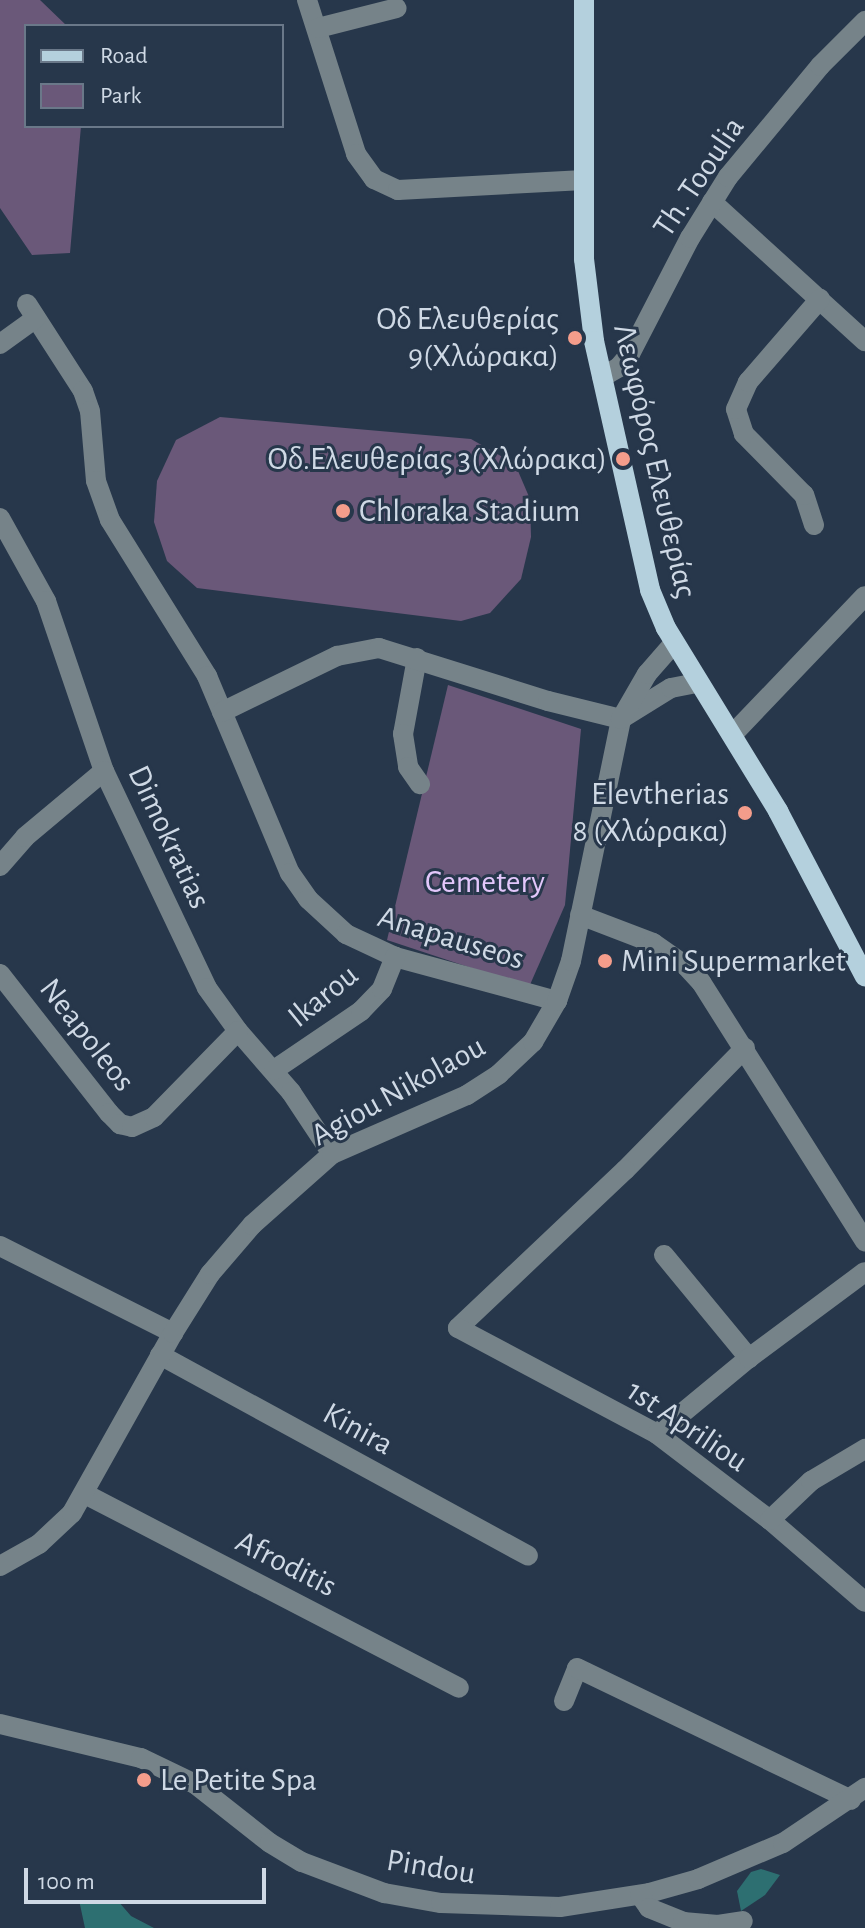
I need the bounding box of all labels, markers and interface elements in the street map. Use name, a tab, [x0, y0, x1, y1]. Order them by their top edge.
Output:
legend	[24, 24, 284, 128]
text: Road	[100, 44, 148, 68]
text: Park	[100, 84, 141, 108]
street label: Th. Tooulia	[645, 110, 753, 244]
place label: Οδ Ελευθερίας 9(Χλώρακα)	[376, 301, 559, 376]
street label: Λεωφόρος Ελευθερίας	[605, 320, 705, 602]
marker: Οδ Ελευθερίας 9(Χλώρακα)	[566, 329, 584, 347]
place label: Οδ.Ελευθερίας 3(Χλώρακα)	[268, 440, 607, 478]
marker: Οδ.Ελευθερίας 3(Χλώρακα)	[614, 450, 632, 468]
place label: Chloraka Stadium	[359, 492, 580, 530]
marker: Chloraka Stadium	[334, 502, 352, 520]
street label: Dimokratias	[119, 759, 219, 915]
place label: Elevtherias 8 (Χλώρακα)	[573, 776, 729, 851]
marker: Elevtherias 8 (Χλώρακα)	[736, 804, 754, 822]
park label: Cemetery	[425, 863, 545, 901]
street label: Anapauseos	[373, 898, 529, 978]
place label: Mini Supermarket	[621, 942, 846, 980]
marker: Mini Supermarket	[596, 952, 614, 970]
street label: Ikarou	[280, 956, 366, 1036]
street label: Neapoleos	[31, 971, 143, 1099]
street label: Agiou Nikolaou	[304, 1027, 492, 1155]
street label: 1st Apriliou	[619, 1372, 755, 1480]
street label: Kinira	[316, 1394, 400, 1464]
street label: Afroditis	[229, 1522, 343, 1606]
place label: Le Petite Spa	[160, 1761, 317, 1799]
marker: Le Petite Spa	[135, 1771, 153, 1789]
street label: Pindou	[384, 1841, 478, 1893]
scale bar	[28, 1852, 270, 1902]
text: 100 m	[38, 1870, 95, 1894]

